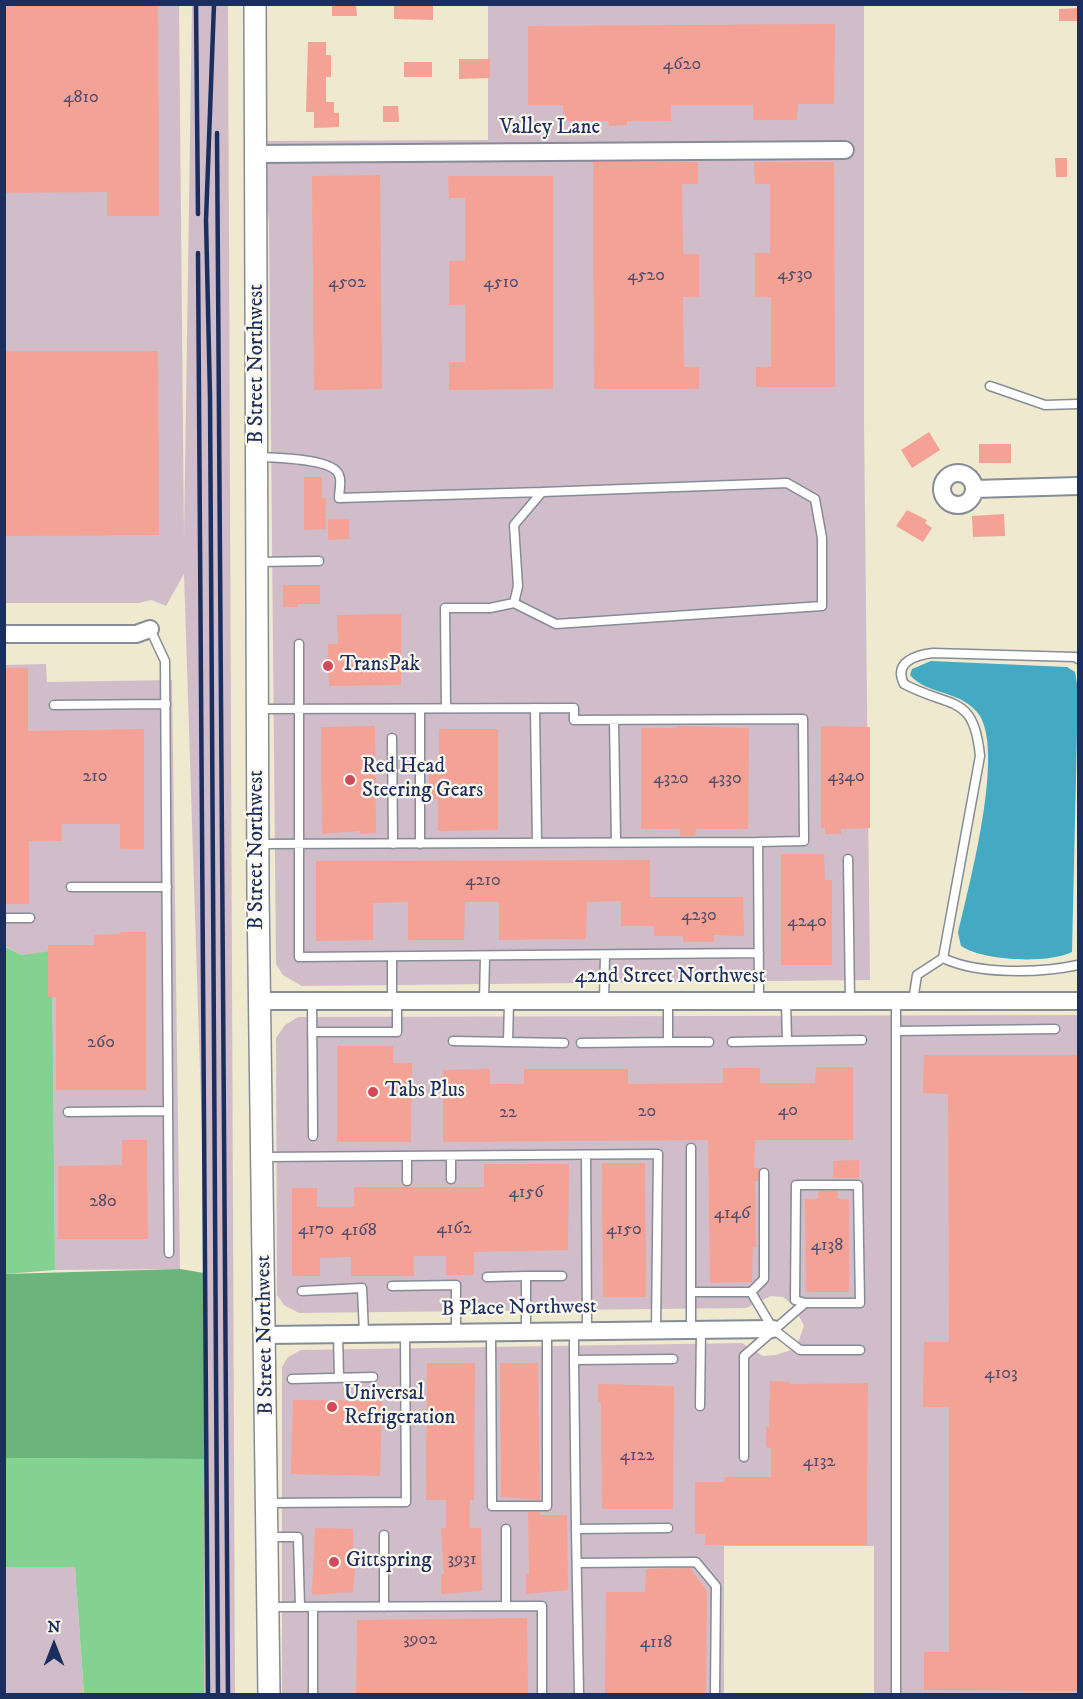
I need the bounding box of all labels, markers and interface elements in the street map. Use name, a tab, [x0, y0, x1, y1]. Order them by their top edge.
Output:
house number: 4620	[663, 54, 701, 76]
house number: 4810	[63, 87, 99, 109]
street label: Valley Lane	[500, 116, 600, 142]
house number: 4530	[777, 264, 813, 286]
house number: 4520	[627, 265, 665, 287]
house number: 4502	[328, 272, 366, 294]
house number: 4510	[483, 272, 519, 294]
street label: B Street Northwest	[245, 284, 271, 444]
place label: TransPak	[340, 653, 420, 679]
marker: TransPak	[321, 659, 335, 673]
place label: Red Head Steering Gears	[362, 755, 483, 805]
house number: 210	[82, 766, 108, 788]
house number: 4340	[827, 766, 865, 788]
house number: 4320	[653, 768, 689, 790]
house number: 4330	[708, 768, 742, 790]
street label: B Street Northwest	[245, 770, 271, 930]
marker: Red Head Steering Gears	[343, 773, 357, 787]
house number: 4210	[465, 870, 501, 892]
house number: 4230	[681, 905, 717, 927]
house number: 4240	[787, 911, 827, 933]
street label: 42nd Street Northwest	[575, 965, 765, 991]
house number: 260	[87, 1032, 115, 1054]
place label: Tabs Plus	[385, 1079, 465, 1105]
marker: Tabs Plus	[366, 1085, 380, 1099]
house number: 40	[778, 1100, 798, 1122]
house number: 20	[638, 1101, 656, 1123]
house number: 22	[499, 1102, 517, 1124]
house number: 4156	[508, 1182, 544, 1204]
house number: 280	[89, 1191, 117, 1213]
house number: 4146	[714, 1203, 750, 1225]
house number: 4162	[436, 1218, 472, 1240]
house number: 4170	[298, 1219, 334, 1241]
house number: 4150	[606, 1219, 642, 1241]
house number: 4168	[341, 1220, 377, 1242]
house number: 4138	[811, 1235, 843, 1257]
street label: B Street Northwest	[252, 1255, 280, 1415]
street label: B Place Northwest	[441, 1295, 597, 1323]
house number: 4103	[984, 1363, 1018, 1385]
place label: Universal Refrigeration	[344, 1382, 455, 1432]
marker: Universal Refrigeration	[325, 1400, 339, 1414]
house number: 4122	[620, 1445, 654, 1467]
house number: 4132	[803, 1451, 835, 1473]
place label: Gittspring	[346, 1549, 431, 1575]
house number: 3931	[447, 1549, 477, 1571]
marker: Gittspring	[327, 1555, 341, 1569]
north arrow	[24, 1615, 84, 1675]
text: N	[47, 1617, 61, 1637]
house number: 3902	[403, 1629, 437, 1651]
house number: 4118	[640, 1632, 672, 1654]

